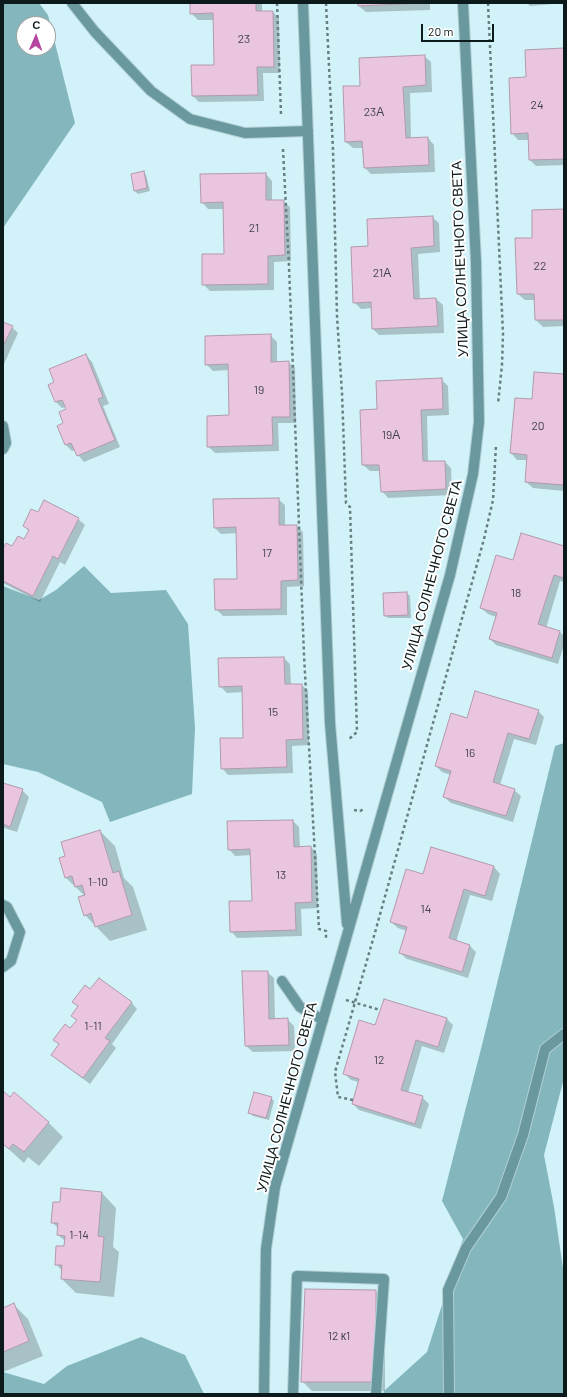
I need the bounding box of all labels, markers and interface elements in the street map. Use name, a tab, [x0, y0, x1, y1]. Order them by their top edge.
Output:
north arrow	[16, 16, 56, 56]
scale bar	[423, 16, 496, 42]
text: С	[32, 18, 41, 31]
text: 20 m	[428, 24, 454, 38]
house number: 23	[238, 32, 250, 46]
house number: 24	[530, 98, 544, 112]
house number: 23А	[364, 105, 384, 119]
street label: УЛИЦА СОЛНЕЧНОГО СВЕТА	[448, 161, 472, 357]
house number: 21	[249, 221, 259, 235]
house number: 22	[534, 259, 546, 273]
house number: 21А	[373, 266, 391, 280]
house number: 19	[254, 383, 264, 397]
house number: 20	[531, 419, 545, 433]
house number: 19А	[382, 428, 400, 442]
street label: УЛИЦА СОЛНЕЧНОГО СВЕТА	[398, 478, 466, 672]
house number: 17	[262, 546, 272, 560]
house number: 18	[511, 586, 521, 600]
house number: 15	[268, 705, 278, 719]
house number: 16	[465, 746, 475, 760]
house number: 13	[276, 868, 286, 882]
house number: 1-10	[88, 875, 108, 889]
house number: 14	[421, 902, 431, 916]
street label: УЛИЦА СОЛНЕЧНОГО СВЕТА	[253, 1000, 321, 1194]
house number: 1-11	[84, 1019, 102, 1033]
house number: 12	[374, 1053, 384, 1067]
house number: 1-14	[69, 1228, 89, 1242]
house number: 12 к1	[328, 1329, 350, 1343]

